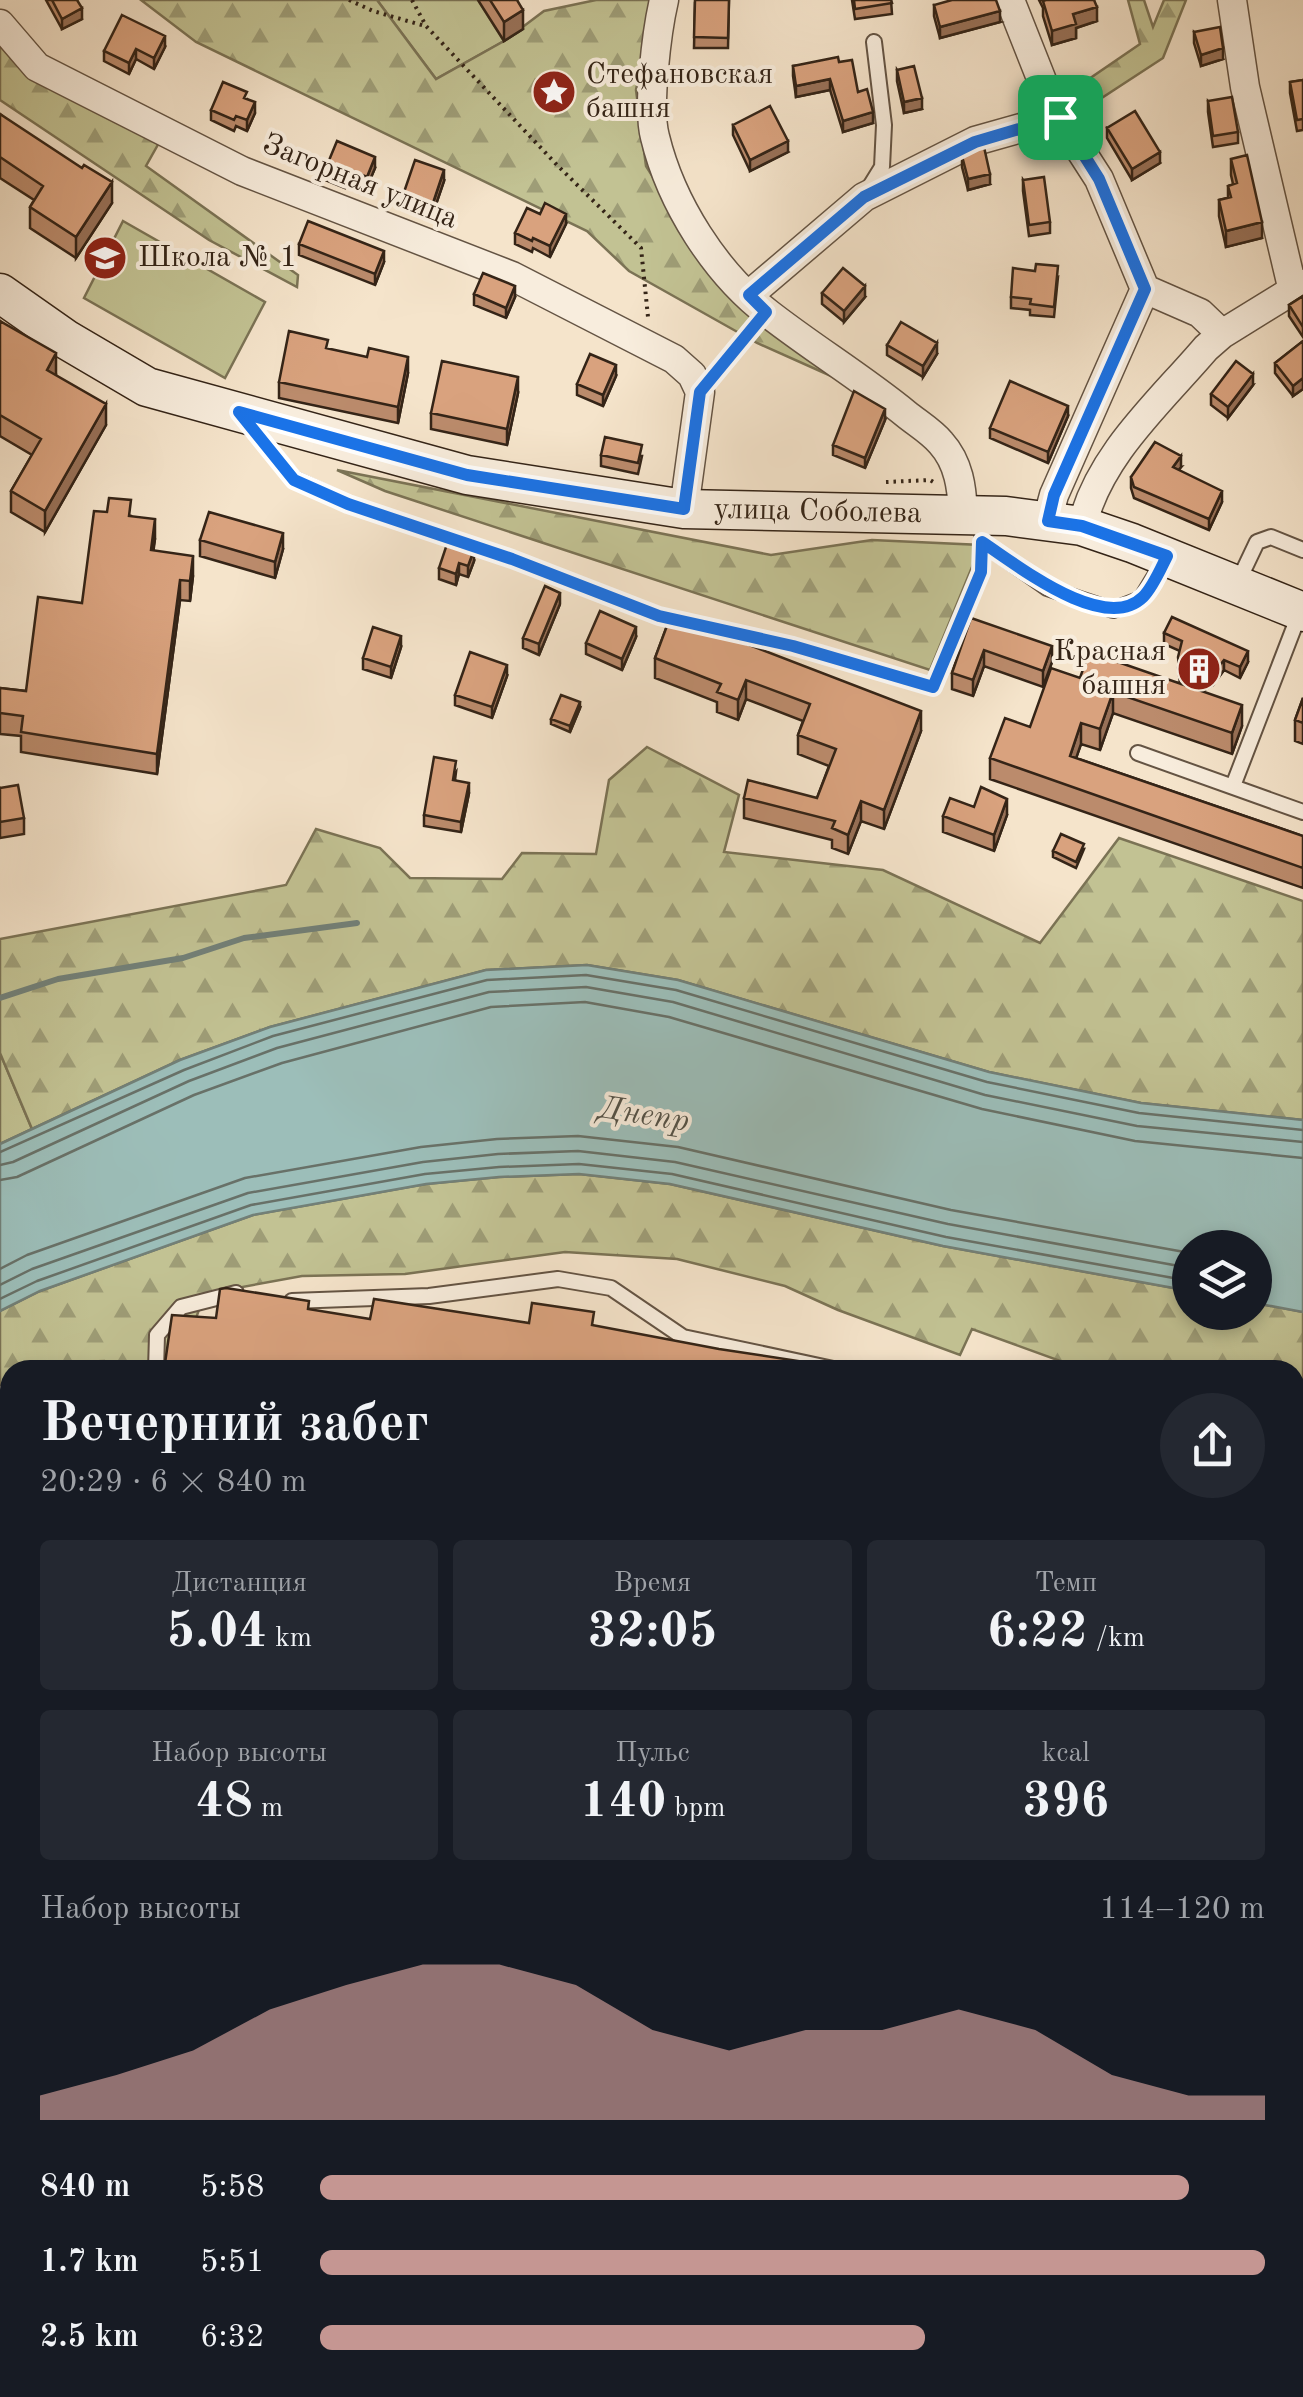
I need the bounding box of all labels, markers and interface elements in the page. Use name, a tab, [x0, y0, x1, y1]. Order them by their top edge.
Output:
place label: Стефановская башня	[586, 60, 773, 124]
place icon: Стефановская башня	[531, 69, 577, 115]
pin	[1018, 75, 1103, 160]
icon: arrive	[1033, 90, 1088, 145]
street label: Загорная улица	[258, 129, 462, 235]
school or university icon: Школа № 1	[82, 235, 128, 281]
place label: Школа № 1	[138, 243, 297, 273]
street label: улица Соболева	[713, 495, 922, 529]
place label: Красная башня	[1054, 637, 1166, 701]
building icon: Красная башня	[1176, 646, 1222, 692]
water label: Днепр	[593, 1092, 691, 1139]
map controls	[1172, 1230, 1272, 1330]
button: layers	[1172, 1230, 1272, 1330]
button: share	[1160, 1393, 1265, 1498]
text: Вечерний забег	[40, 1398, 429, 1453]
text: 20:29 · 6 × 840 m	[40, 1467, 307, 1499]
text: Дистанция	[171, 1570, 307, 1598]
text: Время	[614, 1570, 691, 1598]
text: Темп	[1035, 1570, 1097, 1598]
text: 5.04	[166, 1608, 267, 1658]
text: 32:05	[587, 1608, 717, 1658]
text: 6:22	[987, 1608, 1088, 1658]
text: km	[267, 1625, 312, 1653]
text: /km	[1088, 1625, 1145, 1653]
text: Набор высоты	[151, 1740, 327, 1768]
text: Пульс	[615, 1740, 690, 1768]
text: kcal	[1042, 1740, 1090, 1768]
text: 48	[195, 1778, 253, 1828]
text: 140	[580, 1778, 667, 1828]
text: 396	[1022, 1778, 1109, 1828]
text: m	[253, 1795, 283, 1823]
text: bpm	[667, 1795, 725, 1823]
text: Набор высоты	[40, 1894, 241, 1926]
text: 114–120 m	[1099, 1894, 1265, 1926]
text: 840 m	[40, 2172, 130, 2204]
text: 5:58	[200, 2172, 265, 2204]
text: 1.7 km	[40, 2247, 139, 2279]
text: 5:51	[200, 2247, 265, 2279]
text: 2.5 km	[40, 2322, 139, 2354]
text: 6:32	[200, 2322, 265, 2354]

